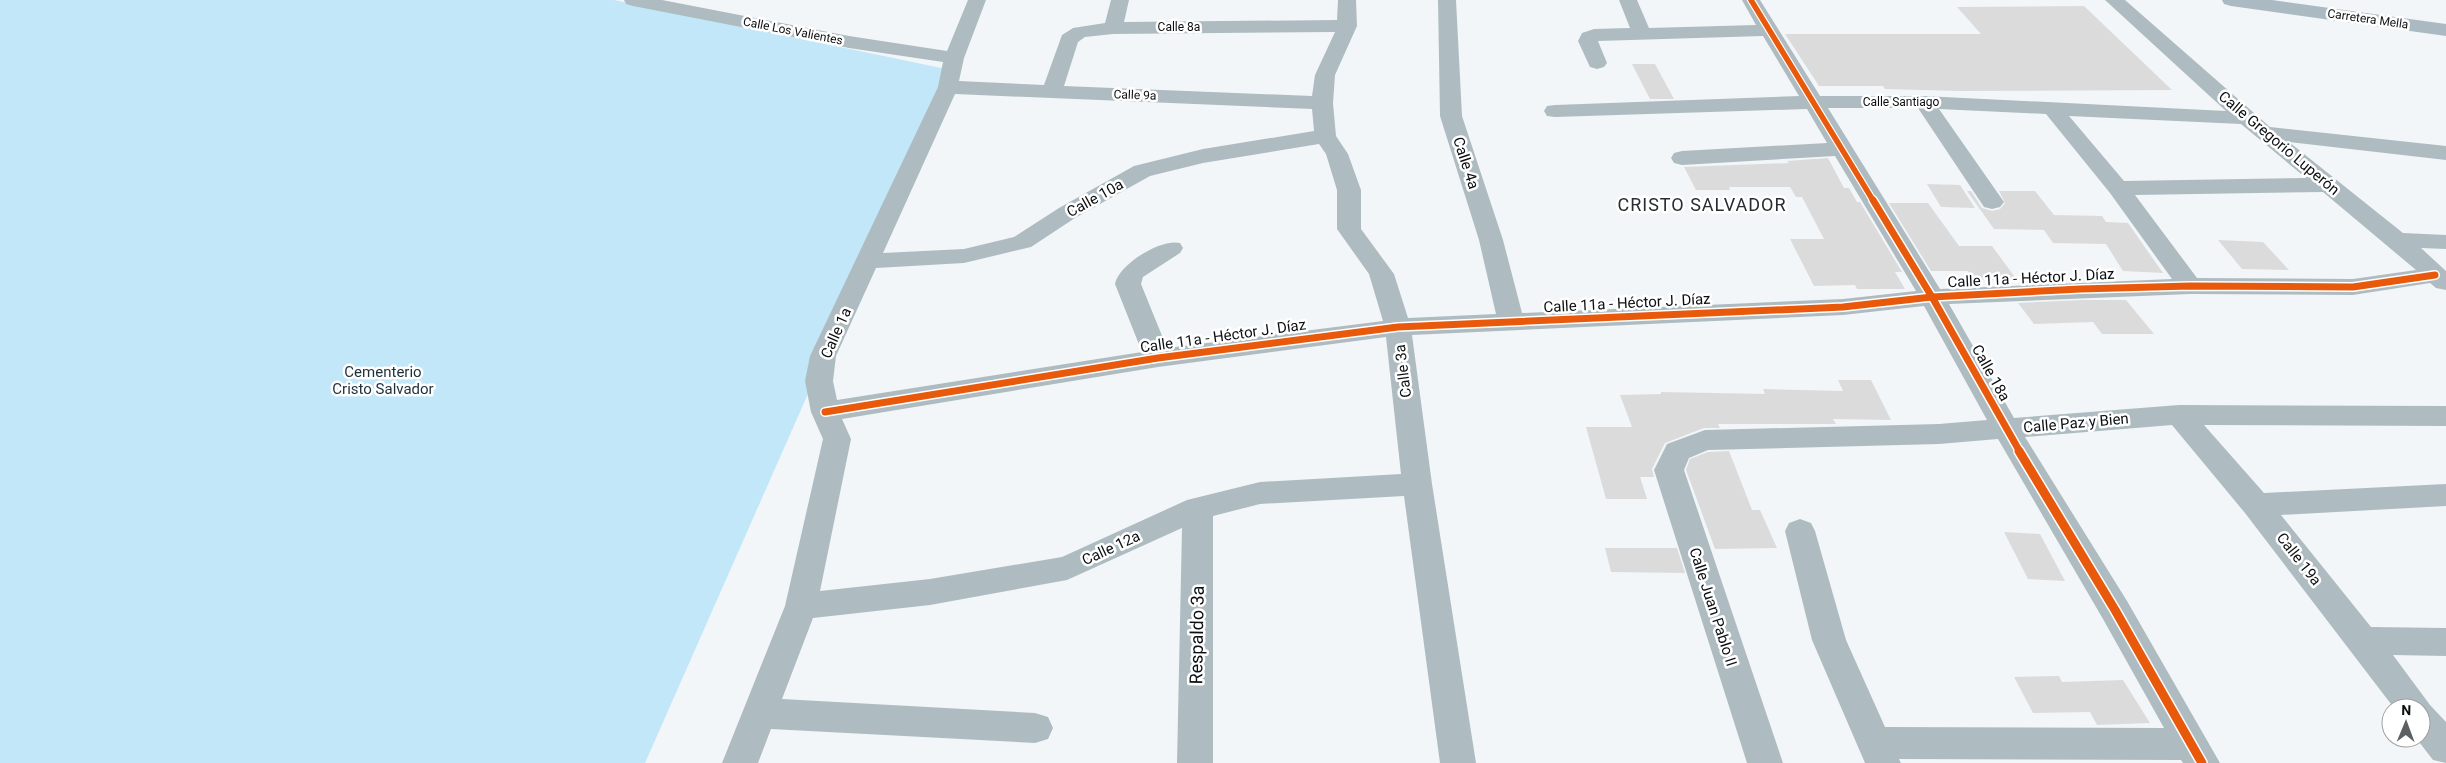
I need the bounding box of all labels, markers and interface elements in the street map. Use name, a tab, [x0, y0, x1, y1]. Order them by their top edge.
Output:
street label: Carretera Mella	[2327, 6, 2409, 32]
street label: Calle Los Valientes	[742, 14, 844, 48]
street label: Calle 8a	[1158, 20, 1200, 34]
street label: Calle 9a	[1113, 87, 1157, 103]
street label: Calle Gregorio Luperón	[2215, 87, 2343, 199]
street label: Calle Santiago	[1863, 95, 1940, 109]
street label: Calle 4a	[1449, 135, 1483, 191]
street label: Calle 10a	[1064, 175, 1126, 221]
district label: CRISTO SALVADOR	[1617, 194, 1787, 215]
street label: Calle 11a - Héctor J. Díaz	[1947, 265, 2115, 291]
street label: Calle 11a - Héctor J. Díaz	[1543, 290, 1711, 316]
street label: Calle 1a	[817, 305, 855, 361]
street label: Calle 11a - Héctor J. Díaz	[1139, 315, 1307, 357]
street label: Calle 18a	[1968, 342, 2014, 404]
street label: Calle 3a	[1391, 343, 1415, 399]
park label: Cementerio Cristo Salvador	[332, 363, 434, 398]
street label: Calle Paz y Bien	[2023, 409, 2129, 437]
street label: Calle 12a	[1079, 527, 1143, 569]
street label: Calle 19a	[2273, 529, 2325, 589]
street label: Calle Juan Pablo II	[1685, 545, 1741, 669]
street label: Respaldo 3a	[1185, 585, 1208, 685]
north arrow	[2381, 698, 2431, 748]
text: N	[2401, 702, 2411, 718]

